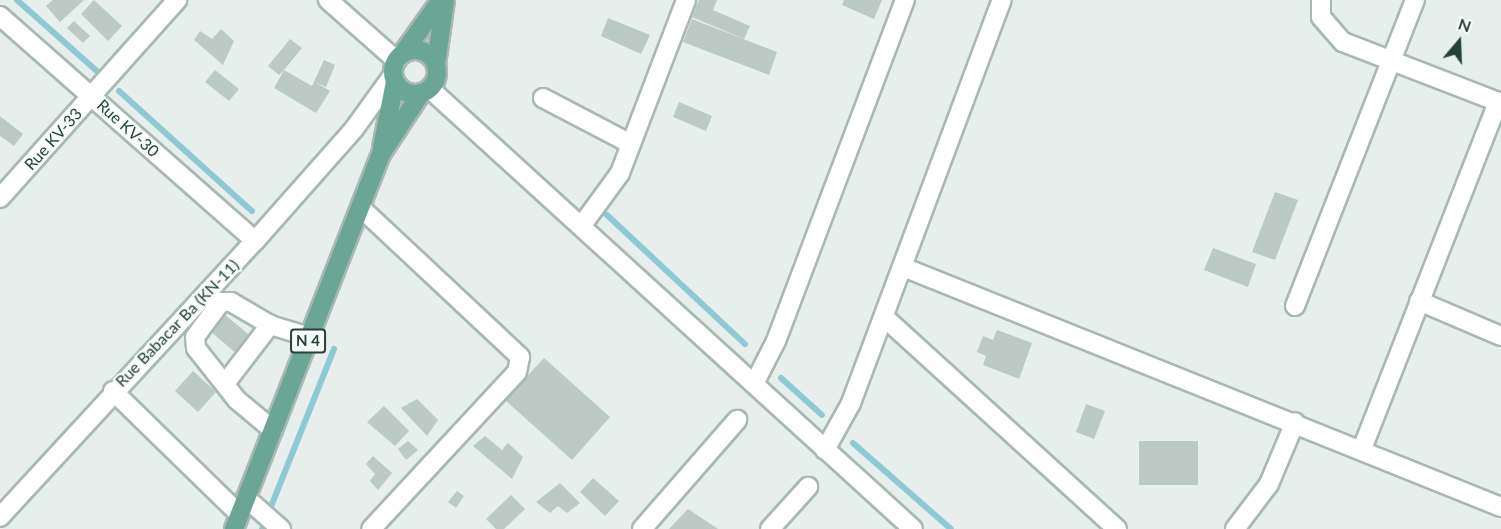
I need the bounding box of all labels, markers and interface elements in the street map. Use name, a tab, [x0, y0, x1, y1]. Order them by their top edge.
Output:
north arrow	[1429, 12, 1489, 72]
text: N	[1456, 14, 1474, 35]
street label: Rue KV-30	[93, 95, 163, 161]
street label: Rue KV-33	[20, 104, 86, 174]
street label: Rue Babacar Ba (KN-11)	[111, 255, 243, 391]
road number: N 4	[290, 329, 326, 353]

